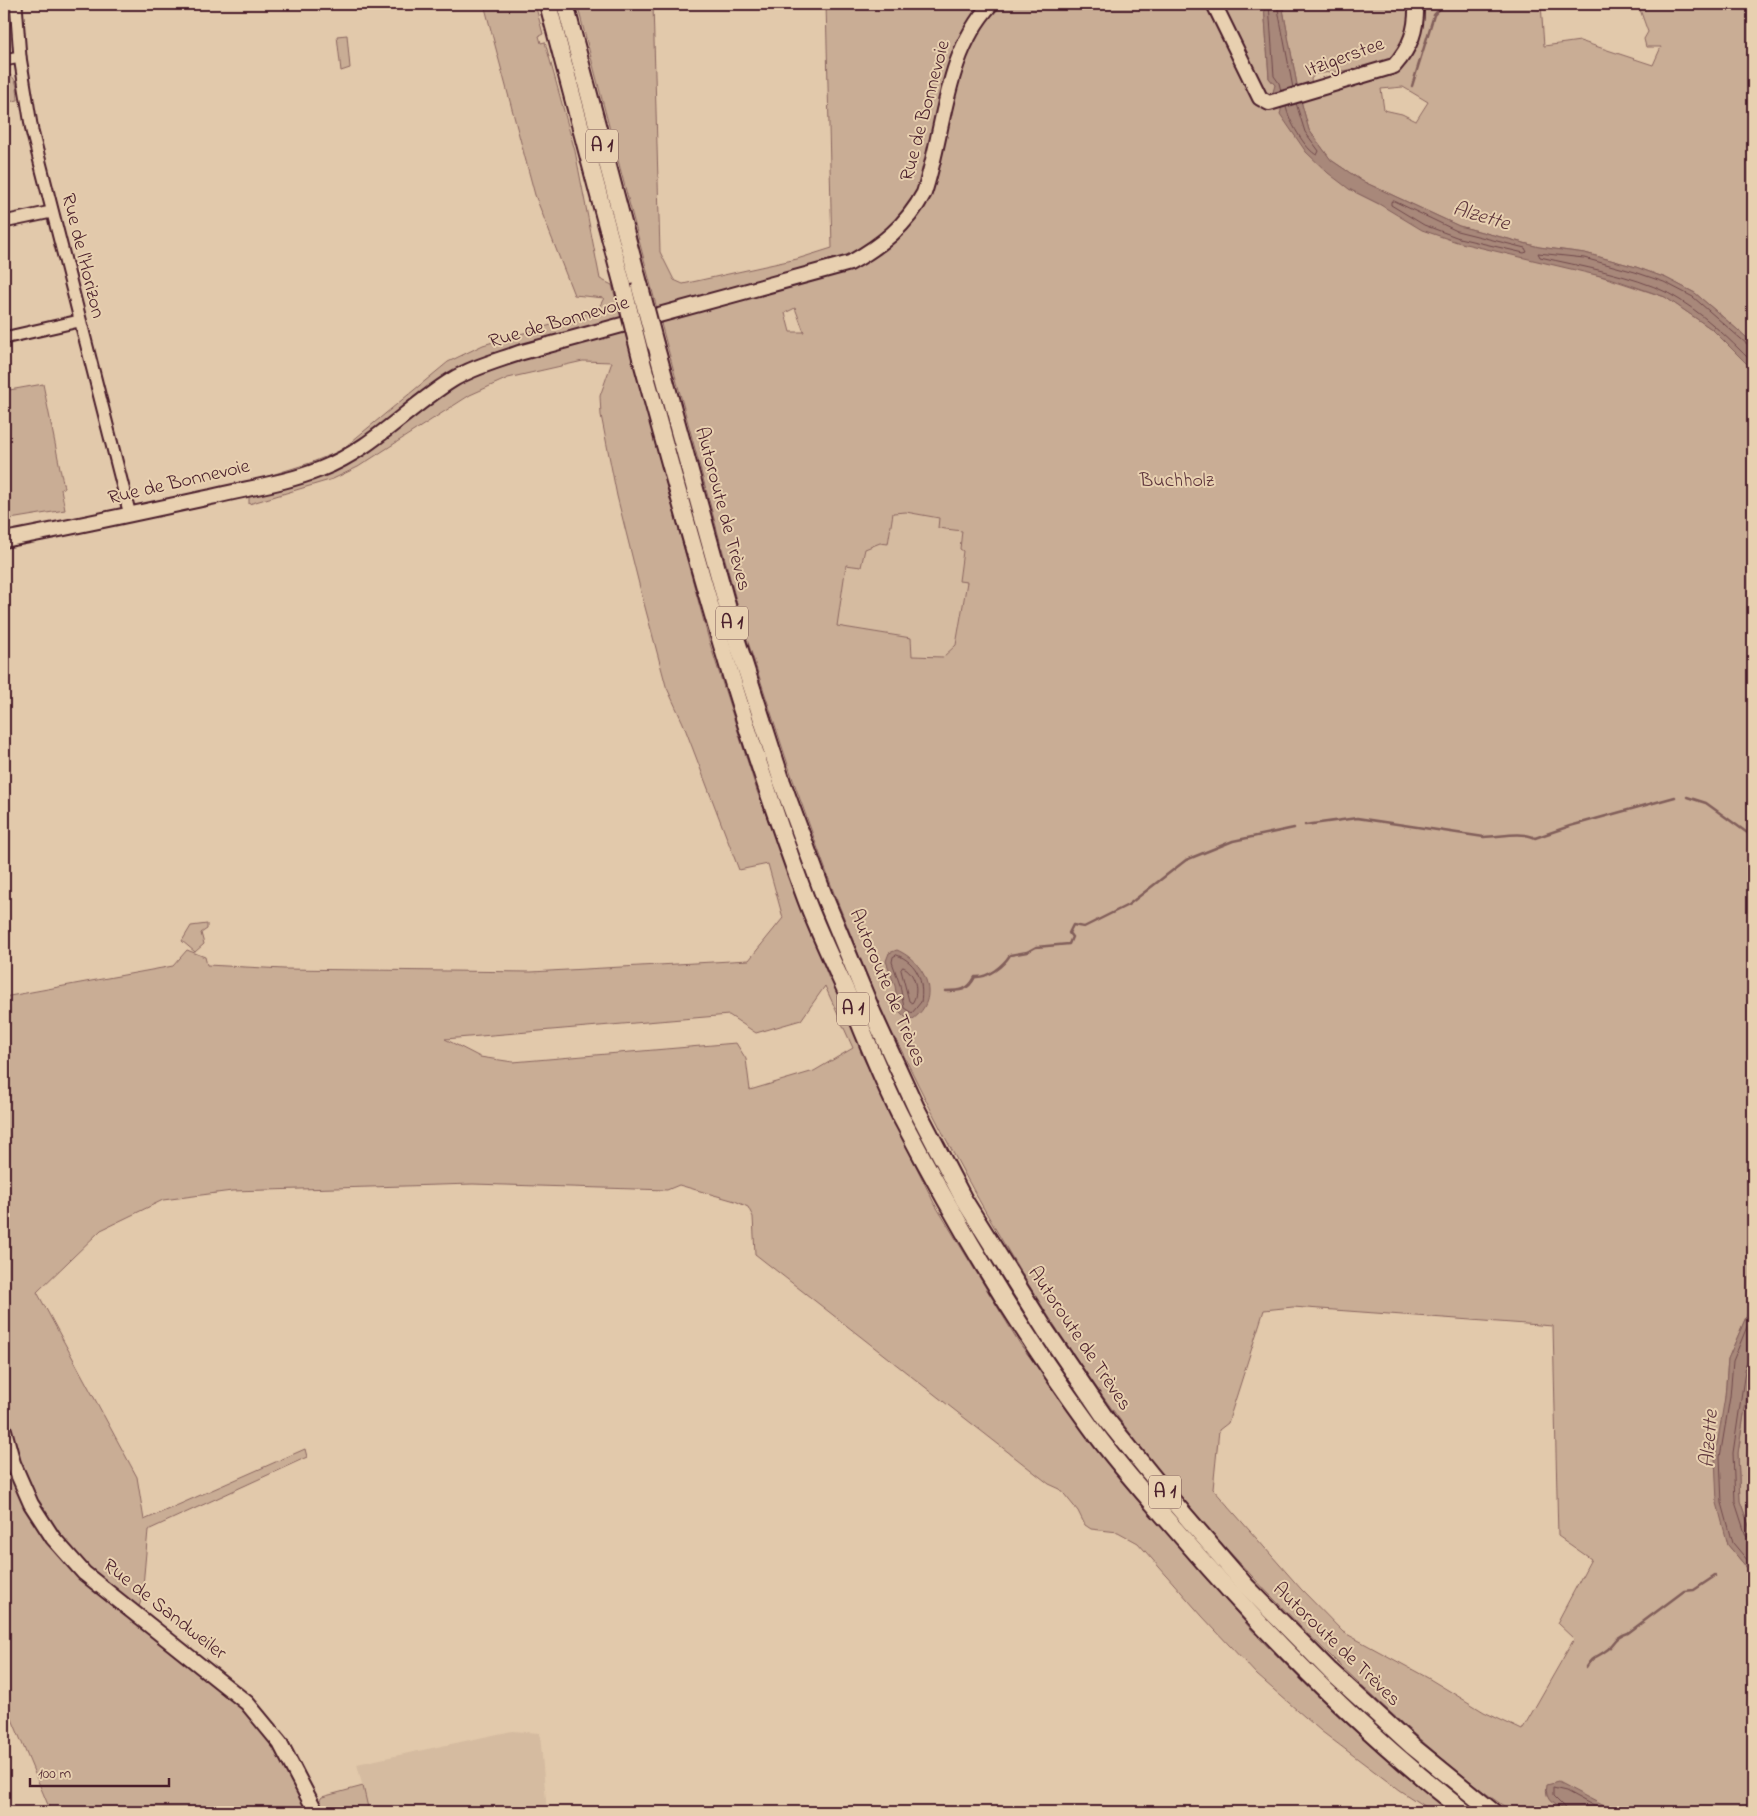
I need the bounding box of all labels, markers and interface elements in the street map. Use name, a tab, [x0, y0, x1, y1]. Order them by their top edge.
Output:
street label: Itzigerstee	[1301, 30, 1389, 87]
street label: Rue de Bonnevoie	[893, 37, 959, 185]
road number: A 1	[586, 130, 618, 162]
street label: Rue de l'Horizon	[53, 191, 112, 321]
water label: Alzette	[1449, 195, 1515, 240]
street label: Rue de Bonnevoie	[485, 289, 633, 357]
street label: Autoroute de Trèves	[686, 424, 758, 594]
street label: Rue de Bonnevoie	[105, 453, 253, 513]
park label: Buchholz	[1139, 467, 1215, 496]
road number: A 1	[716, 606, 748, 640]
street label: Autoroute de Trèves	[841, 905, 933, 1071]
road number: A 1	[837, 992, 869, 1026]
street label: Autoroute de Trèves	[1020, 1261, 1138, 1417]
water label: Alzette	[1693, 1407, 1727, 1469]
road number: A 1	[1149, 1475, 1181, 1508]
street label: Rue de Sandweiler	[96, 1552, 233, 1668]
street label: Autoroute de Trèves	[1265, 1576, 1407, 1714]
scale bar	[30, 1756, 169, 1788]
text: 100 m	[38, 1763, 71, 1785]

